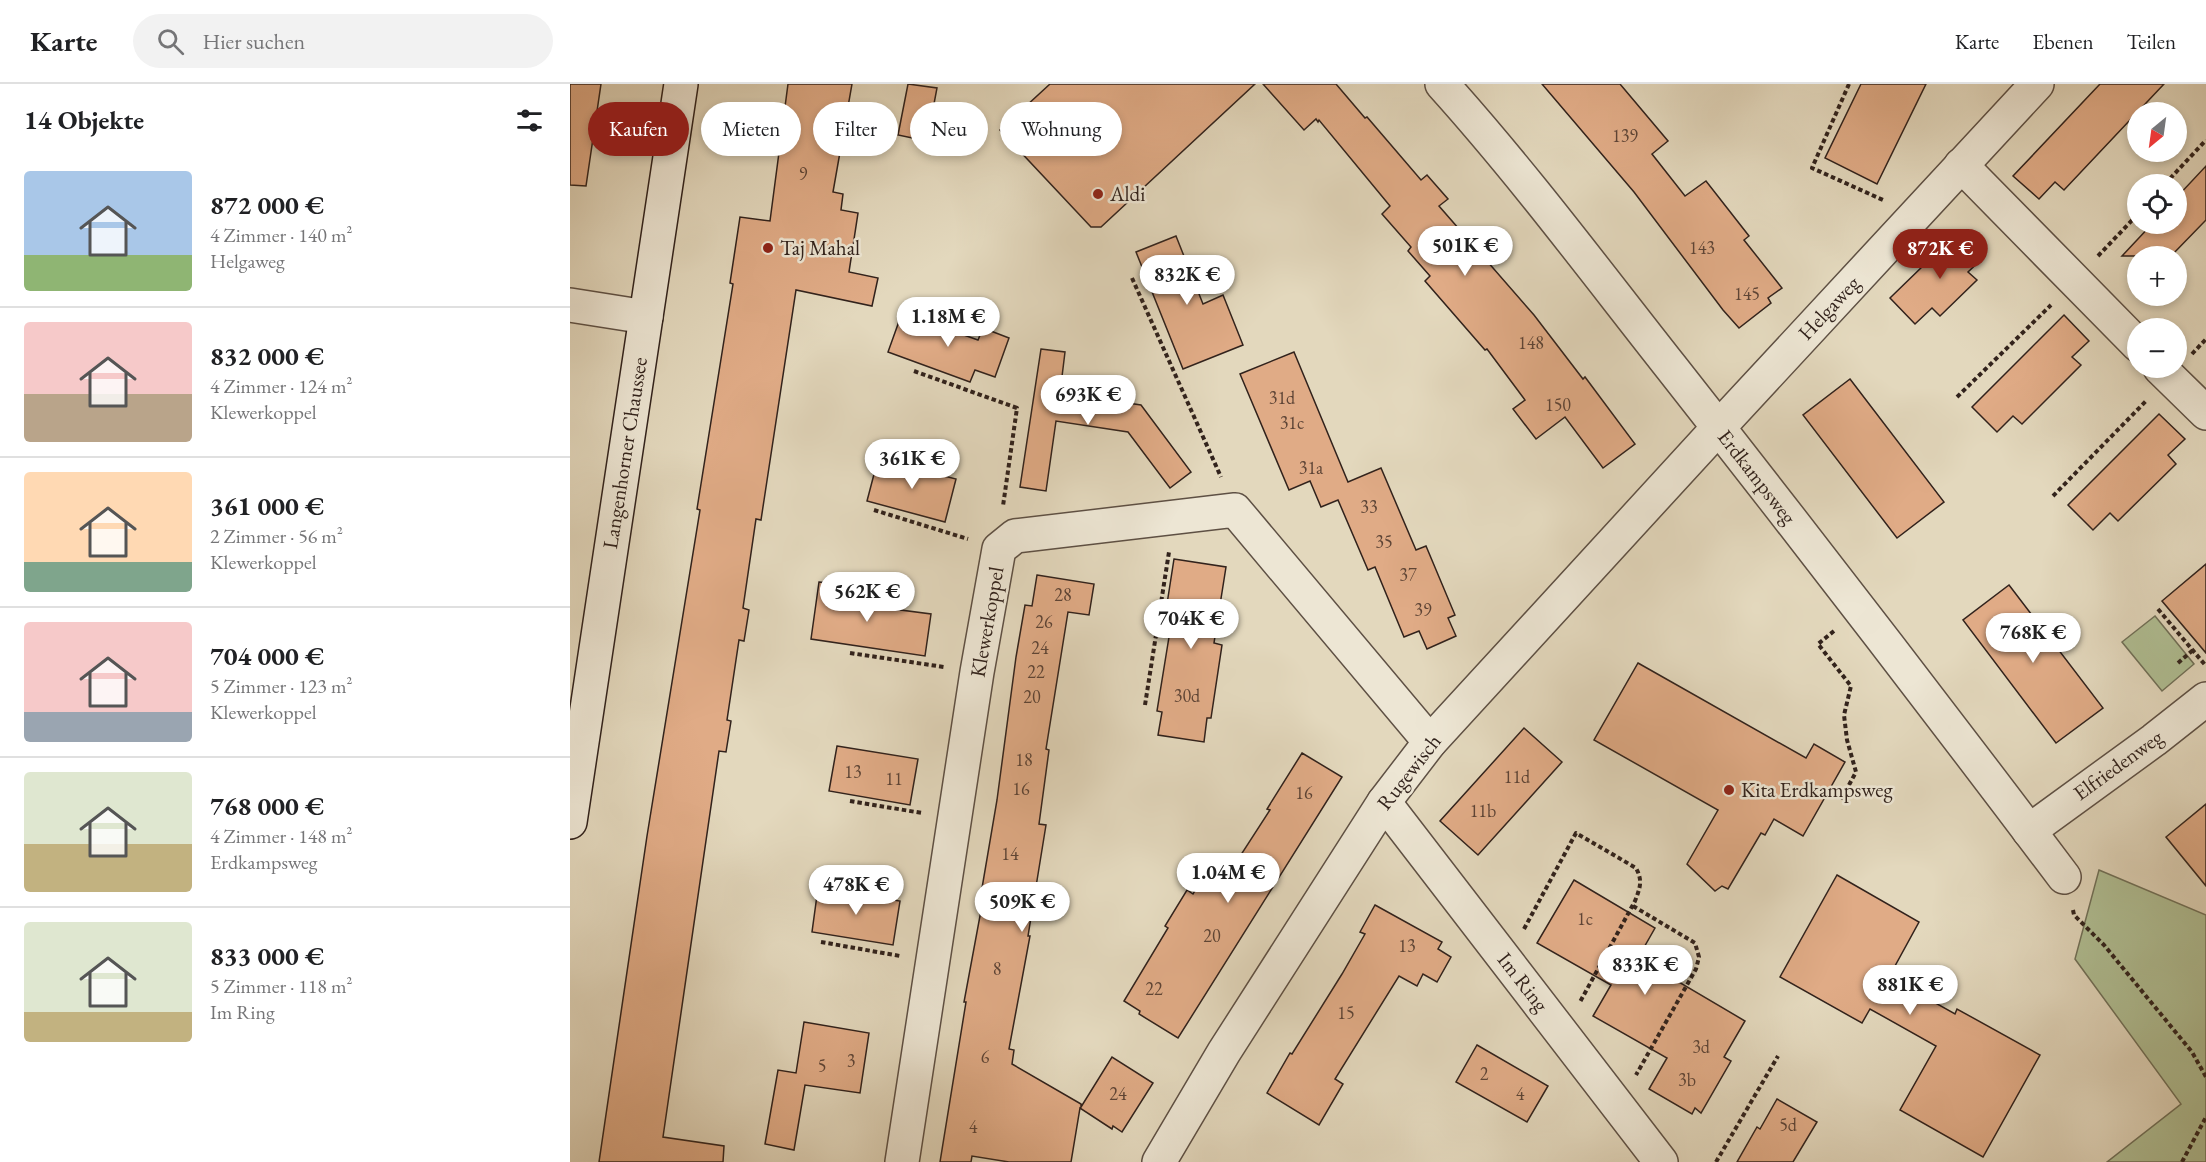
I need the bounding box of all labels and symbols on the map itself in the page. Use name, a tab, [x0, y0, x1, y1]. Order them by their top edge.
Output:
north arrow	[2127, 102, 2187, 162]
house number: 139	[1612, 124, 1638, 147]
house number: 9	[799, 162, 808, 185]
place label: Aldi	[1109, 180, 1145, 207]
marker: Aldi	[1091, 187, 1105, 201]
pin: 501K €	[1416, 226, 1514, 277]
pin: 872K €	[1891, 229, 1989, 280]
place label: Taj Mahal	[780, 234, 860, 261]
house number: 143	[1689, 236, 1715, 259]
marker: Taj Mahal	[761, 241, 775, 255]
pin: 832K €	[1138, 255, 1236, 306]
street label: Helgaweg	[1792, 269, 1866, 346]
house number: 145	[1734, 282, 1760, 305]
pin: 1.18M €	[893, 297, 1003, 348]
house number: 148	[1518, 331, 1544, 354]
street label: Langenhorner Chaussee	[596, 355, 653, 551]
pin: 693K €	[1039, 375, 1137, 426]
house number: 31d	[1269, 386, 1296, 409]
house number: 150	[1545, 393, 1571, 416]
house number: 31c	[1280, 411, 1304, 434]
street label: Erdkampsweg	[1712, 424, 1803, 530]
pin: 361K €	[863, 439, 961, 490]
house number: 31a	[1299, 456, 1324, 479]
house number: 33	[1360, 495, 1378, 518]
house number: 35	[1375, 530, 1393, 553]
house number: 37	[1399, 563, 1417, 586]
street label: Klewerkoppel	[963, 564, 1010, 679]
pin: 562K €	[818, 572, 916, 623]
house number: 28	[1054, 583, 1072, 606]
house number: 39	[1414, 598, 1432, 621]
pin: 704K €	[1142, 599, 1240, 650]
house number: 26	[1035, 610, 1053, 633]
pin: 768K €	[1984, 613, 2082, 664]
house number: 24	[1031, 636, 1049, 659]
house number: 22	[1027, 660, 1045, 683]
house number: 30d	[1174, 684, 1201, 707]
house number: 20	[1023, 685, 1041, 708]
street label: Elfriedenweg	[2068, 723, 2169, 806]
street label: Rugewisch	[1371, 728, 1447, 815]
house number: 18	[1015, 748, 1033, 771]
house number: 13	[844, 760, 862, 783]
house number: 11d	[1504, 765, 1531, 788]
house number: 11	[885, 767, 903, 790]
place label: Kita Erdkampsweg	[1741, 776, 1893, 803]
house number: 16	[1012, 777, 1030, 800]
house number: 16	[1295, 781, 1313, 804]
marker: Kita Erdkampsweg	[1722, 783, 1736, 797]
house number: 11b	[1470, 799, 1496, 822]
house number: 14	[1001, 842, 1019, 865]
pin: 1.04M €	[1173, 853, 1283, 904]
pin: 478K €	[807, 865, 905, 916]
pin: 509K €	[973, 882, 1071, 933]
house number: 1c	[1577, 907, 1593, 930]
house number: 20	[1203, 924, 1221, 947]
house number: 13	[1398, 934, 1416, 957]
pin: 833K €	[1596, 945, 1694, 996]
street label: Im Ring	[1492, 947, 1555, 1017]
house number: 8	[993, 957, 1001, 980]
pin: 881K €	[1861, 965, 1959, 1016]
house number: 22	[1145, 977, 1163, 1000]
house number: 15	[1337, 1001, 1355, 1024]
house number: 3d	[1692, 1035, 1711, 1058]
house number: 6	[981, 1045, 990, 1068]
house number: 3	[847, 1049, 855, 1072]
house number: 5	[818, 1054, 826, 1077]
house number: 2	[1480, 1062, 1489, 1085]
house number: 3b	[1678, 1068, 1696, 1091]
house number: 24	[1109, 1082, 1127, 1105]
house number: 4	[1516, 1082, 1525, 1105]
house number: 5d	[1779, 1113, 1798, 1136]
house number: 4	[969, 1115, 978, 1138]

